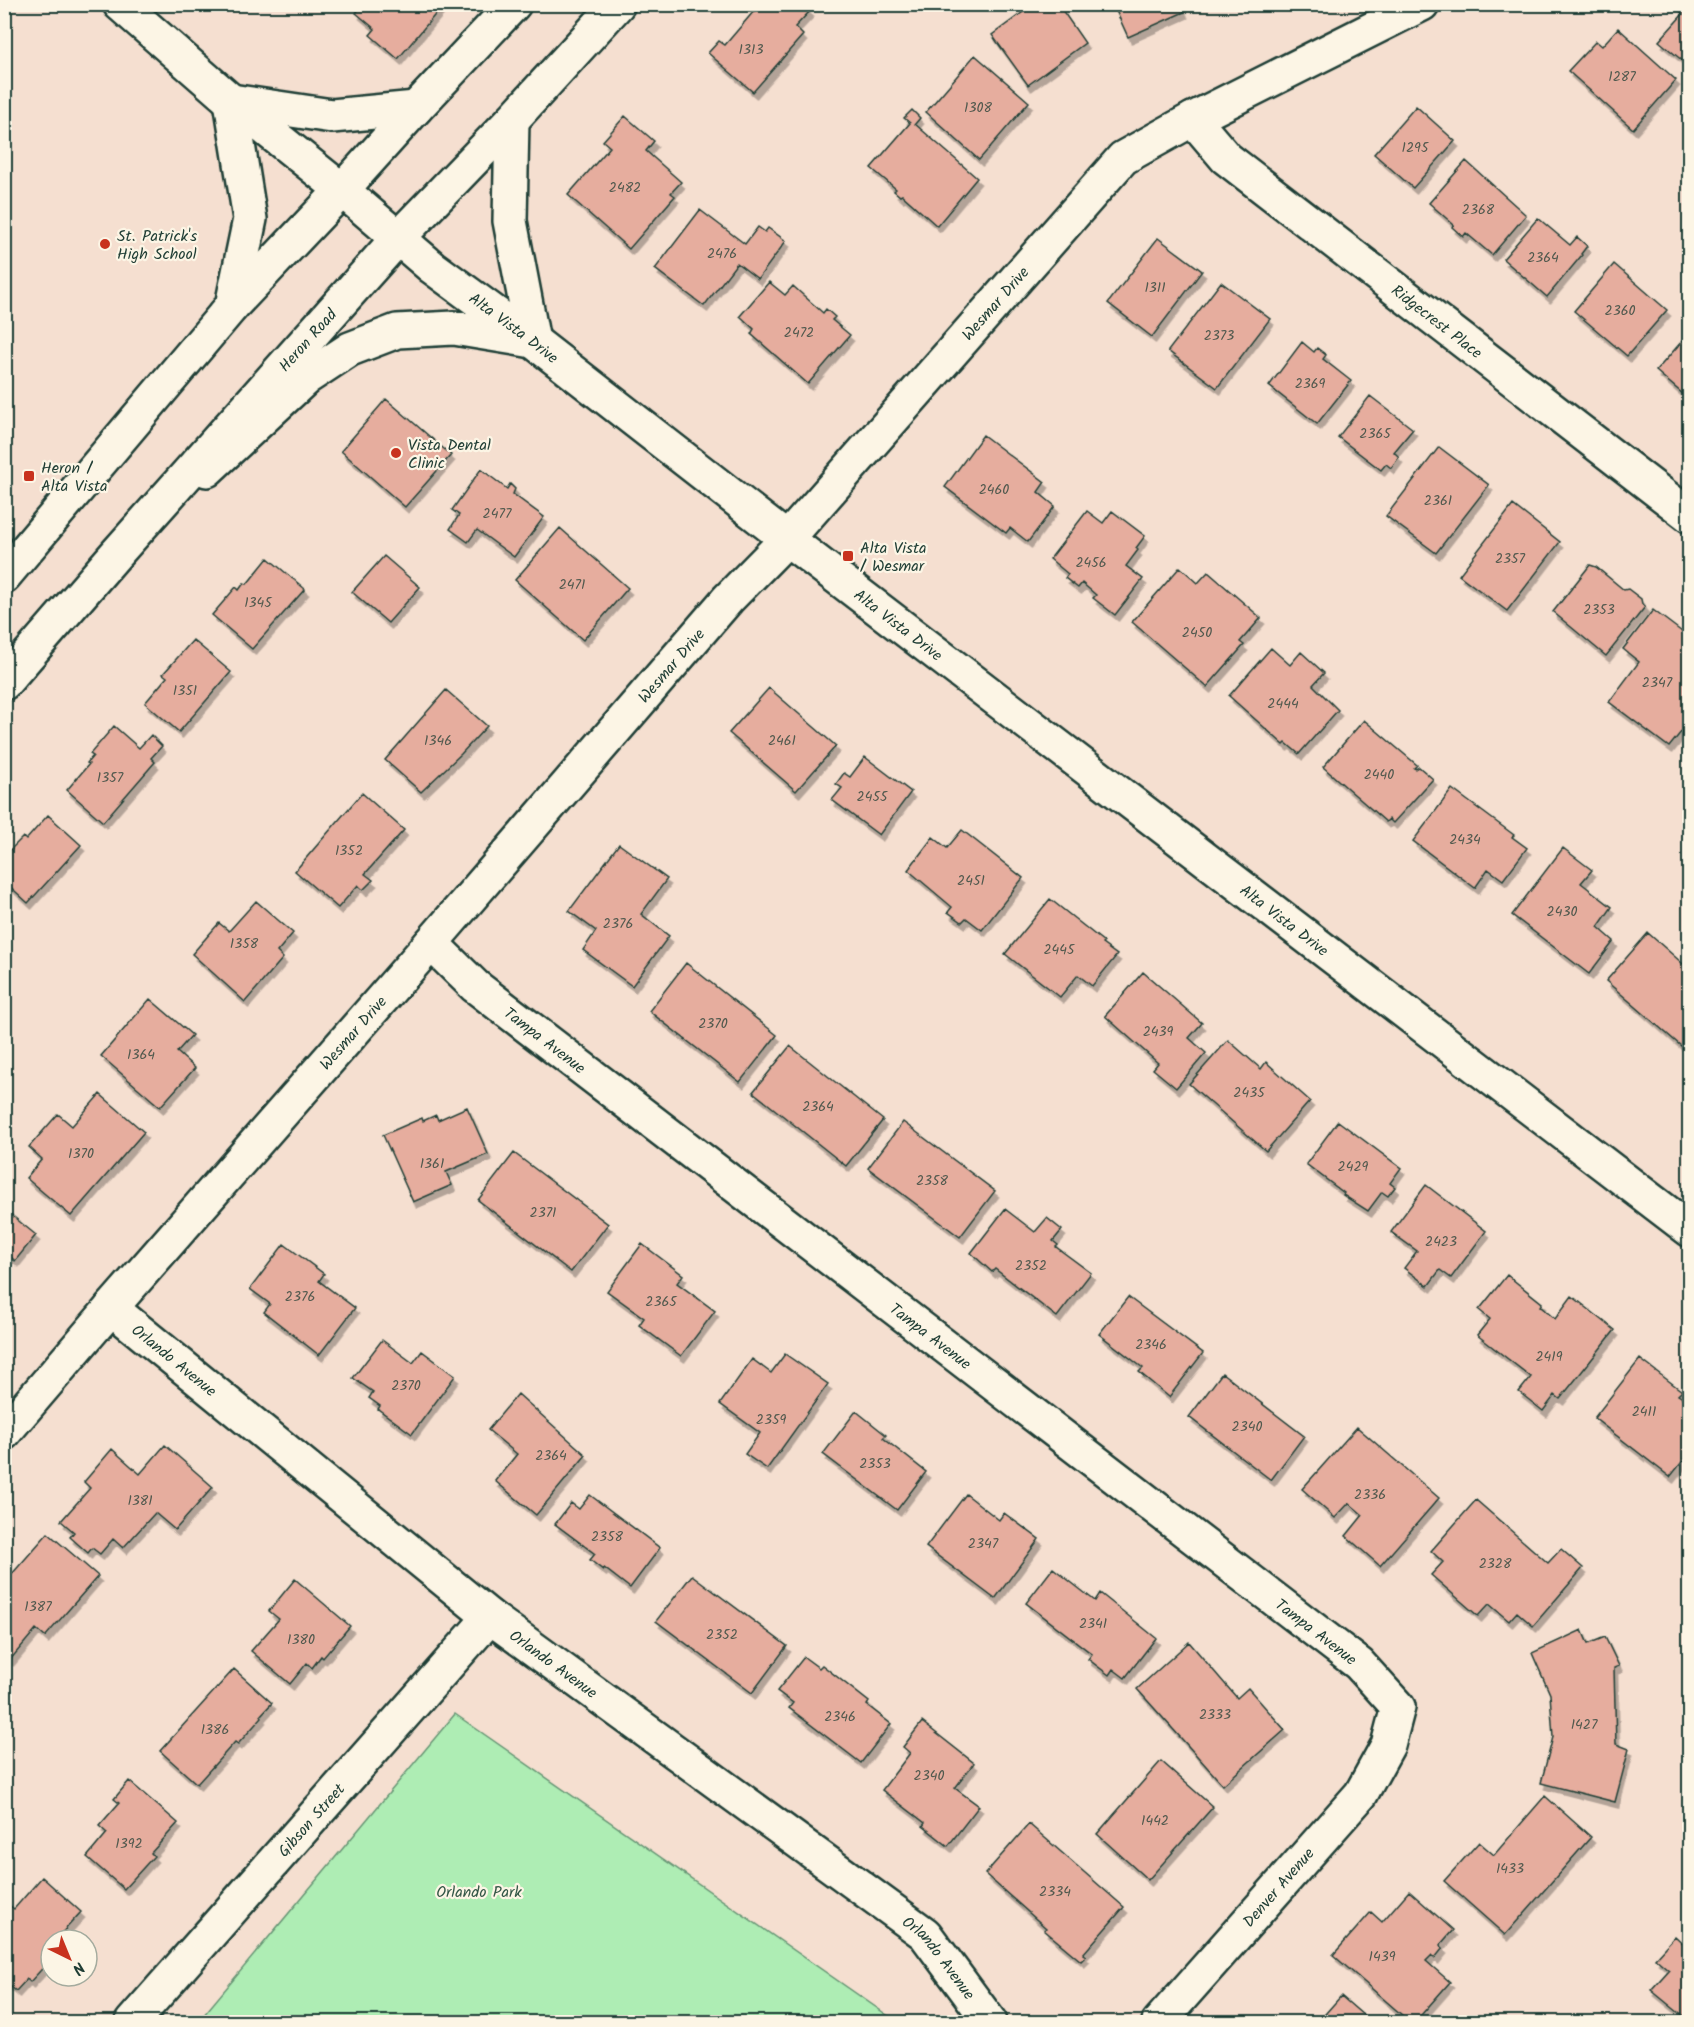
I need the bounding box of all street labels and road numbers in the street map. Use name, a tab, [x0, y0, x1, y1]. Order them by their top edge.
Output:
street label: Wesmar Drive	[956, 261, 1036, 347]
street label: Ridgecrest Place	[1385, 279, 1487, 366]
street label: Alta Vista Drive	[463, 287, 563, 370]
street label: Heron Road	[273, 303, 344, 378]
street label: Alta Vista Drive	[848, 583, 948, 668]
street label: Wesmar Drive	[632, 623, 712, 709]
street label: Alta Vista Drive	[1234, 879, 1334, 963]
street label: Wesmar Drive	[314, 991, 393, 1076]
street label: Tampa Avenue	[498, 1001, 591, 1081]
street label: Tampa Avenue	[884, 1297, 976, 1376]
street label: Orlando Avenue	[125, 1318, 222, 1403]
street label: Tampa Avenue	[1269, 1593, 1362, 1672]
street label: Orlando Avenue	[504, 1624, 602, 1705]
street label: Gibson Street	[272, 1777, 352, 1863]
street label: Denver Avenue	[1237, 1842, 1321, 1933]
street label: Orlando Avenue	[896, 1910, 981, 2006]

